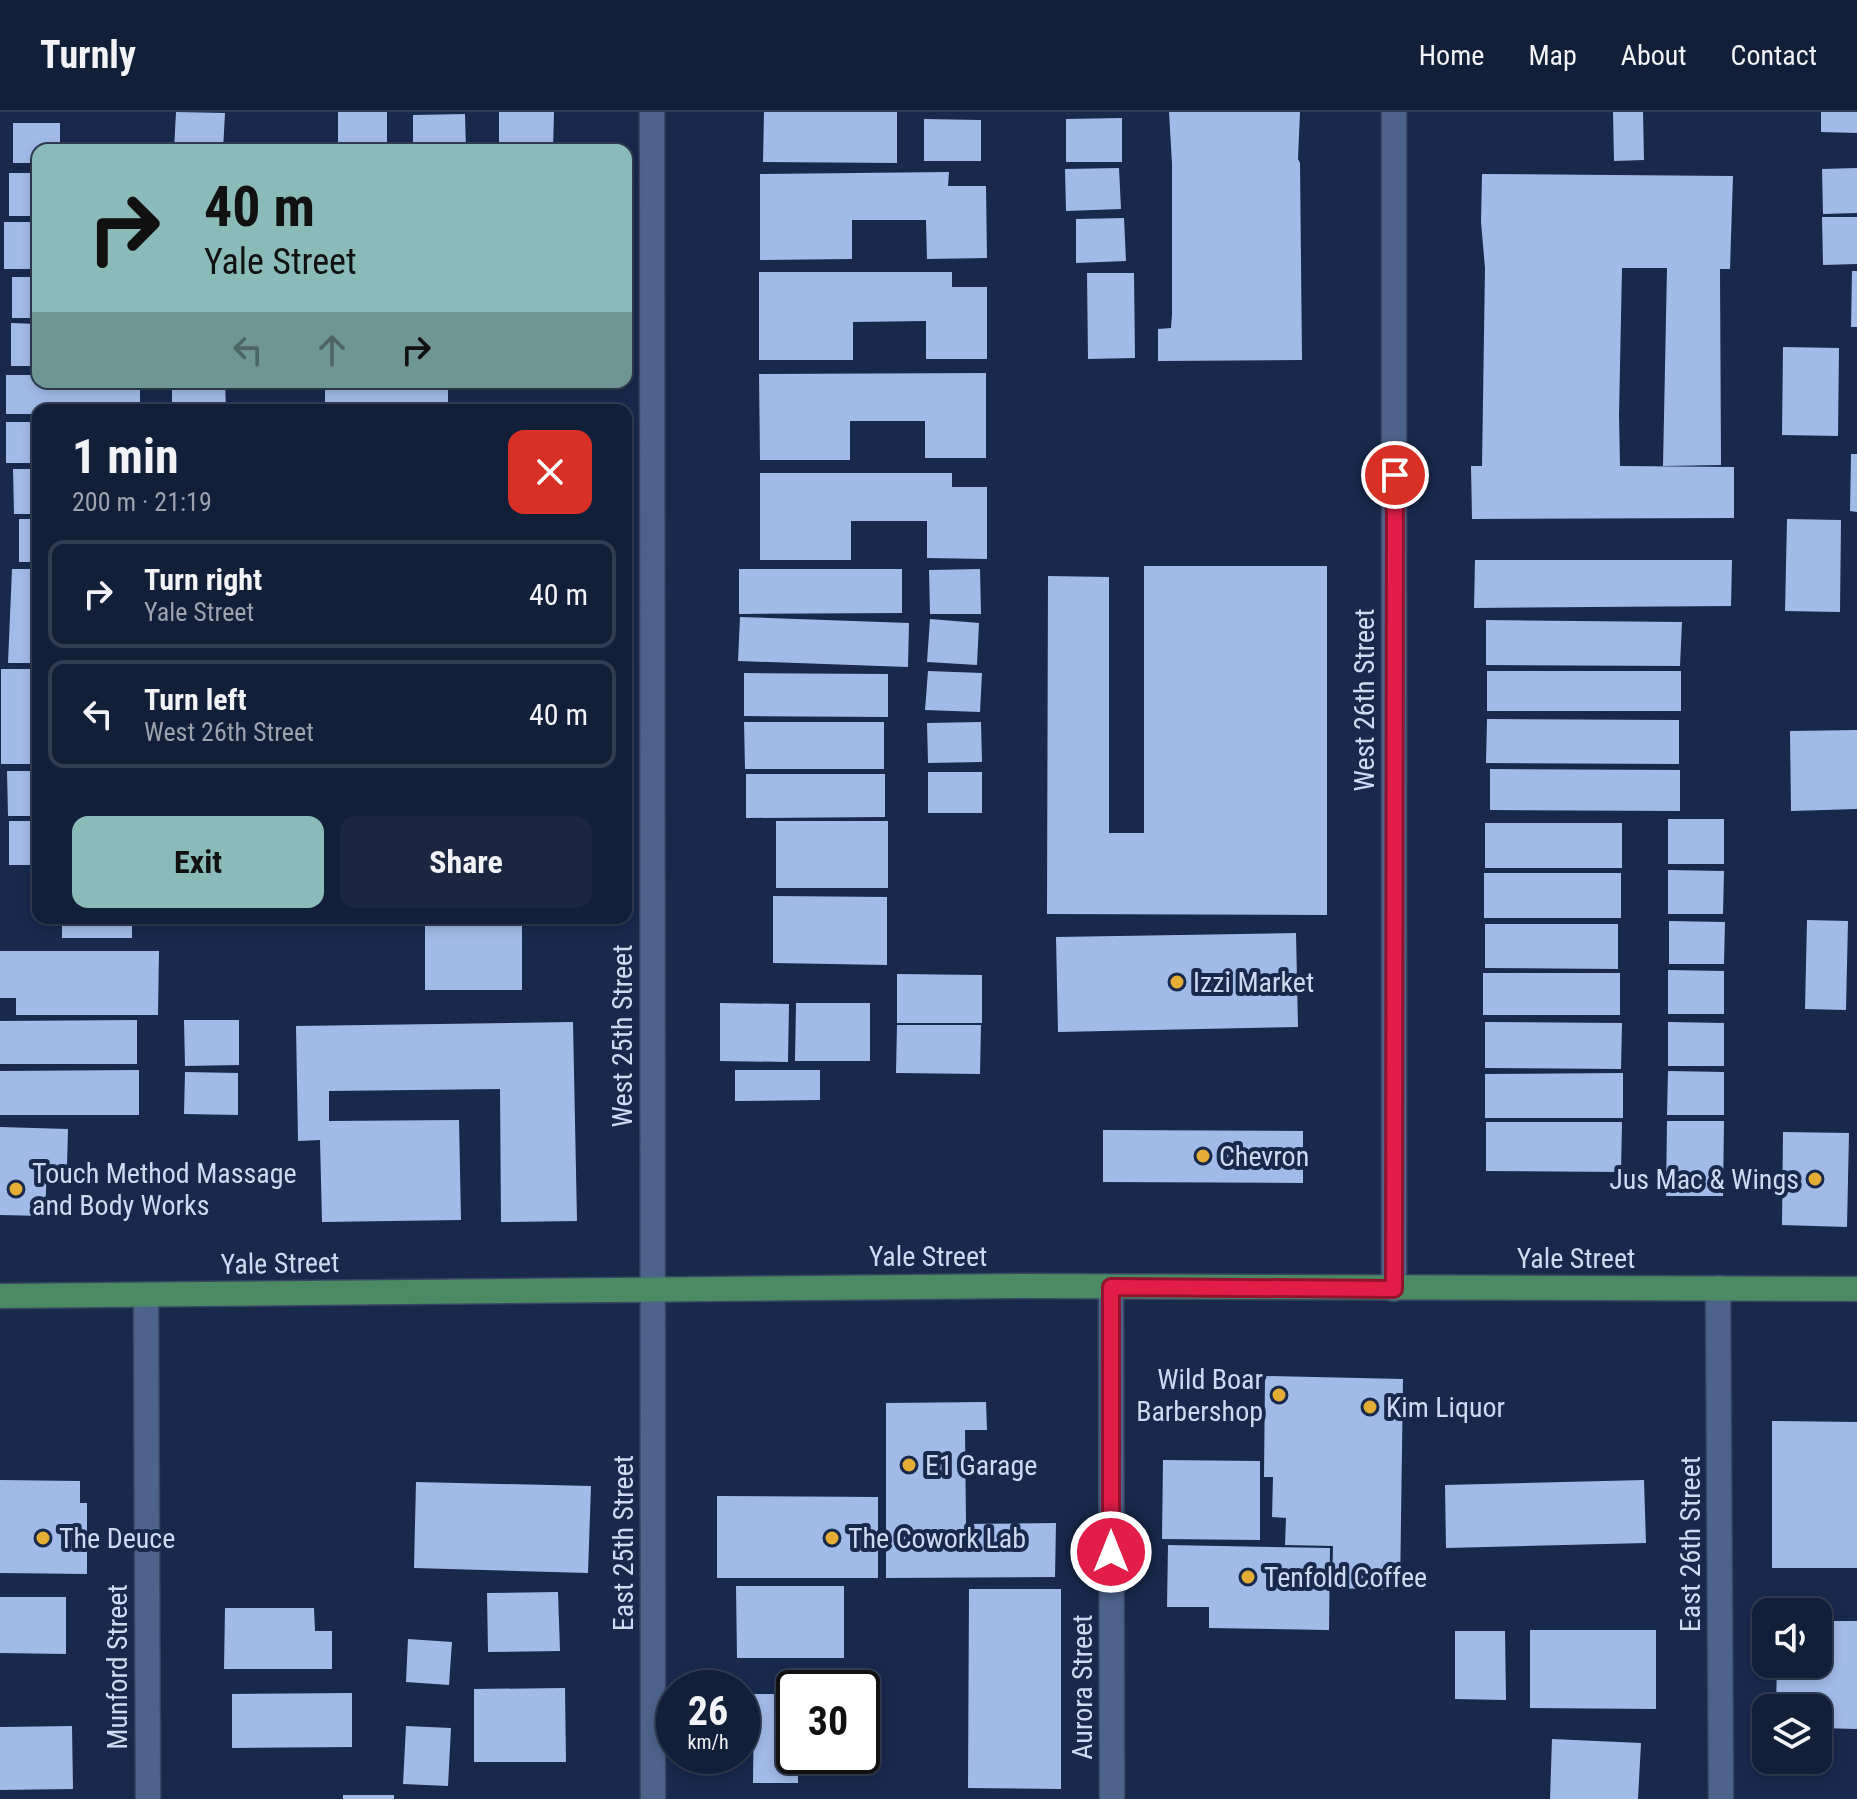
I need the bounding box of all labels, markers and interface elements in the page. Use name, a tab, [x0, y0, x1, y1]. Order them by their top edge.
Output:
text: Turnly	[40, 33, 136, 77]
text: Home	[1419, 39, 1484, 72]
text: Map	[1528, 39, 1577, 72]
text: About	[1621, 39, 1687, 72]
text: Contact	[1731, 39, 1817, 72]
text: 40 m	[204, 174, 315, 240]
icon: right	[72, 176, 176, 280]
text: Yale Street	[204, 241, 357, 283]
icon: left	[226, 328, 270, 372]
icon: ahead	[310, 328, 354, 372]
icon: right	[394, 328, 438, 372]
text: 1 min	[72, 428, 179, 485]
button: close	[508, 430, 592, 514]
pin	[1361, 441, 1429, 509]
icon: arrive	[1373, 453, 1417, 497]
text: 200 m · 21:19	[72, 487, 212, 517]
text: Turn right	[144, 562, 262, 597]
icon: right	[76, 572, 120, 616]
text: 40 m	[529, 577, 588, 612]
text: Yale Street	[144, 597, 254, 627]
street label: West 26th Street	[1348, 609, 1381, 792]
text: Turn left	[144, 682, 247, 717]
icon: left	[76, 692, 120, 736]
text: 40 m	[529, 697, 588, 732]
text: West 26th Street	[144, 717, 314, 747]
button: Exit	[72, 816, 324, 908]
button: Share	[340, 816, 592, 908]
street label: West 25th Street	[606, 945, 639, 1128]
place label: Izzi Market	[1193, 966, 1314, 999]
marker: Izzi Market	[1168, 973, 1186, 991]
place label: Chevron	[1219, 1140, 1309, 1173]
marker: Chevron	[1194, 1147, 1212, 1165]
place label: Touch Method Massage and Body Works	[32, 1157, 297, 1222]
place label: Jus Mac & Wings	[1609, 1163, 1799, 1196]
marker: Jus Mac & Wings	[1806, 1170, 1824, 1188]
marker: Touch Method Massage and Body Works	[7, 1180, 25, 1198]
street label: Yale Street	[869, 1240, 987, 1273]
street label: Yale Street	[1517, 1242, 1635, 1275]
street label: Yale Street	[220, 1246, 340, 1281]
place label: Wild Boar Barbershop	[1136, 1363, 1263, 1428]
marker: Wild Boar Barbershop	[1270, 1386, 1288, 1404]
place label: Kim Liquor	[1386, 1391, 1505, 1424]
marker: Kim Liquor	[1361, 1398, 1379, 1416]
place label: E1 Garage	[925, 1449, 1037, 1482]
street label: East 25th Street	[607, 1455, 640, 1631]
marker: E1 Garage	[900, 1456, 918, 1474]
street label: East 26th Street	[1674, 1456, 1707, 1632]
position arrow	[1069, 1510, 1153, 1594]
place label: The Deuce	[59, 1522, 175, 1555]
place label: The Cowork Lab	[848, 1522, 1026, 1555]
marker: The Deuce	[34, 1529, 52, 1547]
marker: The Cowork Lab	[823, 1529, 841, 1547]
place label: Tenfold Coffee	[1264, 1561, 1427, 1594]
marker: Tenfold Coffee	[1239, 1568, 1257, 1586]
street label: Munford Street	[101, 1584, 134, 1750]
map controls	[1752, 1598, 1832, 1774]
button: sound	[1752, 1598, 1832, 1678]
street label: Aurora Street	[1066, 1614, 1099, 1760]
speed limit sign: 30	[776, 1670, 880, 1774]
text: 26	[688, 1688, 728, 1735]
button: layers	[1752, 1694, 1832, 1774]
text: km/h	[687, 1730, 729, 1754]

